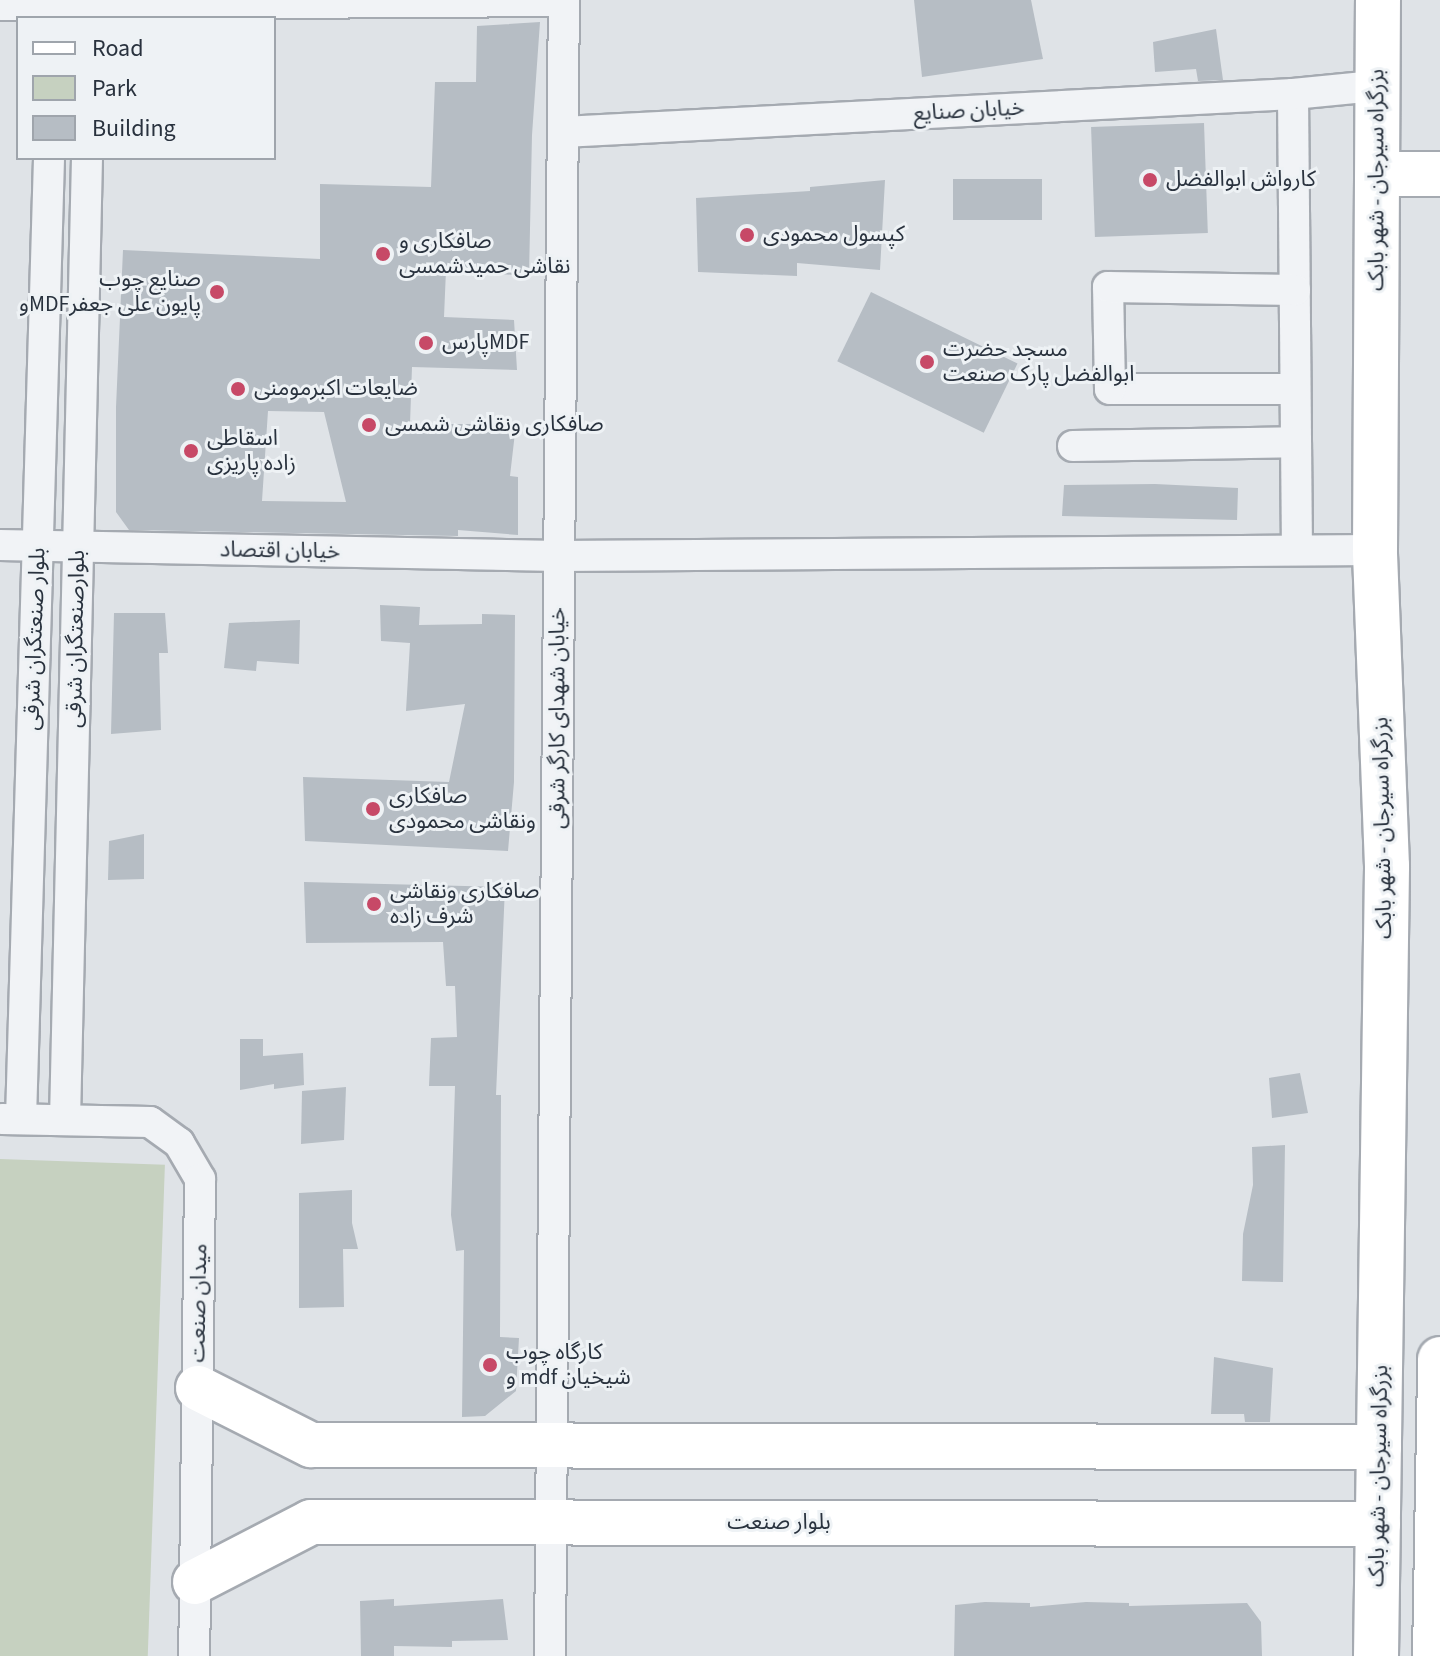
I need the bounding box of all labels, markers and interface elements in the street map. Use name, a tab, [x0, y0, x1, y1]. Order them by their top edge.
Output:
legend	[16, 16, 276, 160]
text: Road	[92, 31, 144, 66]
street label: بزرگراه سیرجان - شهر بابک	[1364, 69, 1390, 291]
text: Park	[92, 71, 137, 106]
street label: خیابان صنایع	[913, 95, 1025, 127]
text: Building	[92, 111, 176, 146]
place label: کارواش ابوالفضل	[1166, 167, 1316, 193]
marker: کارواش ابوالفضل	[1141, 171, 1159, 189]
place label: کپسول محمودی	[763, 222, 905, 248]
marker: کپسول محمودی	[738, 226, 756, 244]
place label: صافکاری و نقاشی حمیدشمسی	[399, 228, 570, 280]
marker: صافکاری و نقاشی حمیدشمسی	[374, 245, 392, 263]
place label: صنایع چوب وMDFپایون علی جعفر	[19, 266, 201, 318]
marker: صنایع چوب وMDFپایون علی جعفر	[208, 283, 226, 301]
place label: پارسMDF	[442, 330, 529, 356]
marker: پارسMDF	[417, 334, 435, 352]
place label: مسجد حضرت ابوالفضل پارک صنعت	[943, 336, 1135, 388]
marker: مسجد حضرت ابوالفضل پارک صنعت	[918, 353, 936, 371]
place label: ضایعات اکبرمومنی	[254, 376, 418, 402]
marker: ضایعات اکبرمومنی	[229, 380, 247, 398]
place label: صافکاری ونقاشی شمسی	[385, 412, 604, 438]
marker: صافکاری ونقاشی شمسی	[360, 416, 378, 434]
place label: اسقاطی زاده پاریزی	[207, 425, 296, 476]
marker: اسقاطی زاده پاریزی	[182, 442, 200, 460]
street label: خیابان اقتصاد	[220, 537, 340, 565]
street label: بلوار صنعتگران شرقی	[19, 547, 51, 731]
street label: بلوارصنعتگران شرقی	[61, 550, 91, 728]
street label: خیابان شهدای کارگر شرقی	[545, 607, 571, 829]
street label: بزرگراه سیرجان - شهر بابک	[1368, 717, 1398, 939]
place label: صافکاری ونقاشی محمودی	[389, 783, 536, 834]
marker: صافکاری ونقاشی محمودی	[364, 800, 382, 818]
place label: صافکاری ونقاشی شرف زاده	[390, 878, 539, 930]
marker: صافکاری ونقاشی شرف زاده	[365, 895, 383, 913]
street label: میدان صنعت	[185, 1243, 213, 1363]
place label: کارگاه چوب و mdf شیخیان	[506, 1339, 631, 1390]
marker: کارگاه چوب و mdf شیخیان	[481, 1356, 499, 1374]
street label: بزرگراه سیرجان - شهر بابک	[1364, 1365, 1394, 1587]
street label: بلوار صنعت	[727, 1510, 831, 1536]

